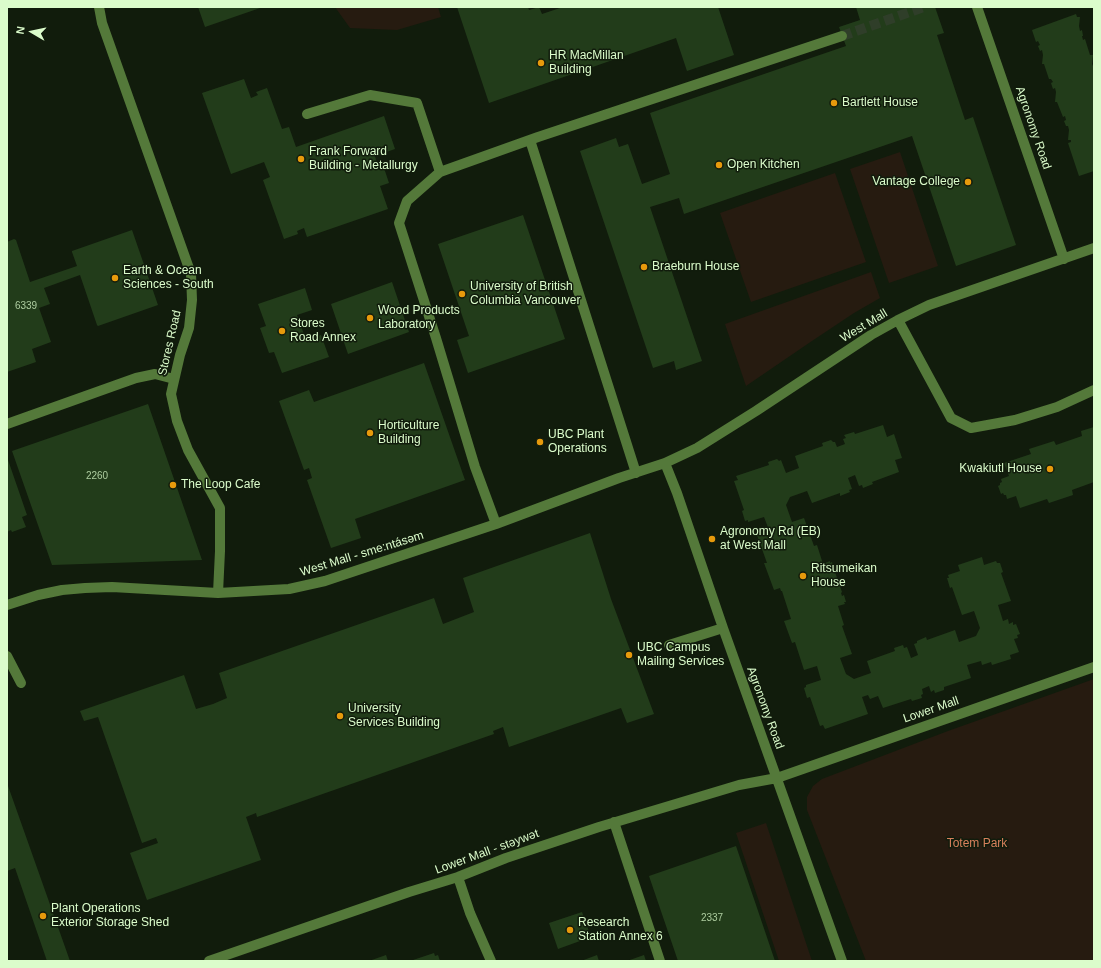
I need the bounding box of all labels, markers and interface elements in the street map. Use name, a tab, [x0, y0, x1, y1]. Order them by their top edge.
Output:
north arrow	[12, 12, 52, 52]
text: N	[14, 25, 27, 35]
place label: HR MacMillan Building	[549, 49, 624, 77]
marker: HR MacMillan Building	[536, 58, 546, 68]
street label: Agronomy Road	[1012, 85, 1054, 171]
place label: Bartlett House	[842, 96, 918, 110]
marker: Bartlett House	[829, 98, 839, 108]
place label: Frank Forward Building - Metallurgy	[309, 145, 418, 173]
marker: Frank Forward Building - Metallurgy	[296, 154, 306, 164]
place label: Open Kitchen	[727, 158, 800, 172]
marker: Open Kitchen	[714, 160, 724, 170]
place label: Vantage College	[872, 175, 960, 189]
marker: Vantage College	[963, 177, 973, 187]
place label: Braeburn House	[652, 260, 739, 274]
marker: Braeburn House	[639, 262, 649, 272]
place label: Earth & Ocean Sciences - South	[123, 264, 214, 292]
marker: Earth & Ocean Sciences - South	[110, 273, 120, 283]
place label: University of British Columbia Vancouver	[470, 280, 581, 308]
marker: University of British Columbia Vancouver	[457, 289, 467, 299]
house number: 6339	[15, 300, 37, 312]
place label: Wood Products Laboratory	[378, 304, 460, 332]
street label: West Mall	[838, 306, 890, 346]
street label: Stores Road	[155, 309, 185, 377]
marker: Wood Products Laboratory	[365, 313, 375, 323]
place label: Stores Road Annex	[290, 317, 356, 345]
marker: Stores Road Annex	[277, 326, 287, 336]
place label: Horticulture Building	[378, 419, 439, 447]
marker: Horticulture Building	[365, 428, 375, 438]
place label: UBC Plant Operations	[548, 428, 607, 456]
marker: UBC Plant Operations	[535, 437, 545, 447]
place label: Kwakiutl House	[959, 462, 1042, 476]
marker: Kwakiutl House	[1045, 464, 1055, 474]
house number: 2260	[86, 470, 108, 482]
place label: The Loop Cafe	[181, 478, 260, 492]
marker: The Loop Cafe	[168, 480, 178, 490]
place label: Agronomy Rd (EB) at West Mall	[720, 525, 821, 553]
street label: West Mall - sme:ntásəm	[298, 528, 426, 580]
marker: Agronomy Rd (EB) at West Mall	[707, 534, 717, 544]
place label: Ritsumeikan House	[811, 562, 877, 590]
marker: Ritsumeikan House	[798, 571, 808, 581]
place label: UBC Campus Mailing Services	[637, 641, 724, 669]
marker: UBC Campus Mailing Services	[624, 650, 634, 660]
street label: Agronomy Road	[743, 665, 787, 751]
street label: Lower Mall	[901, 694, 961, 726]
place label: University Services Building	[348, 702, 440, 730]
marker: University Services Building	[335, 711, 345, 721]
street label: Lower Mall - stəywət	[433, 827, 541, 877]
park label: Totem Park	[947, 837, 1007, 851]
place label: Plant Operations Exterior Storage Shed	[51, 902, 169, 930]
marker: Plant Operations Exterior Storage Shed	[38, 911, 48, 921]
house number: 2337	[701, 912, 723, 924]
place label: Research Station Annex 6	[578, 916, 663, 944]
marker: Research Station Annex 6	[565, 925, 575, 935]

